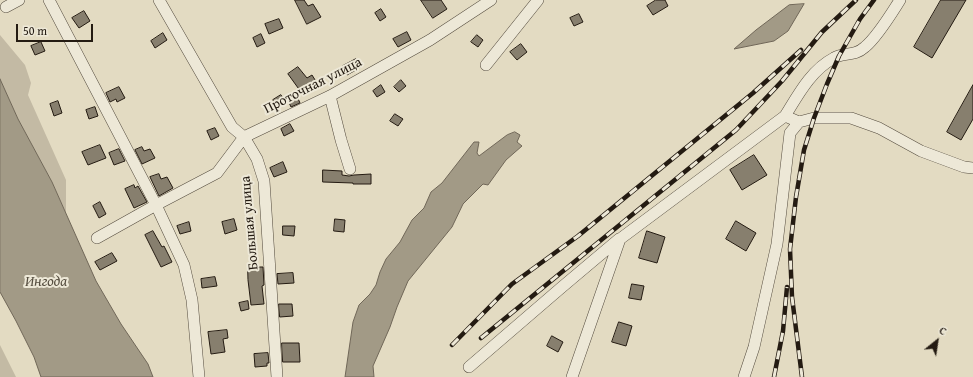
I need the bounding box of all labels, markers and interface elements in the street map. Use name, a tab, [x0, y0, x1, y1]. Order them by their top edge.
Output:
scale bar	[18, 16, 95, 42]
text: 50 m	[23, 22, 47, 39]
street label: Проточная улица	[261, 54, 365, 118]
street label: Большая улица	[238, 175, 262, 271]
water label: Ингода	[25, 273, 67, 291]
north arrow	[917, 321, 957, 361]
text: С	[936, 322, 950, 339]

